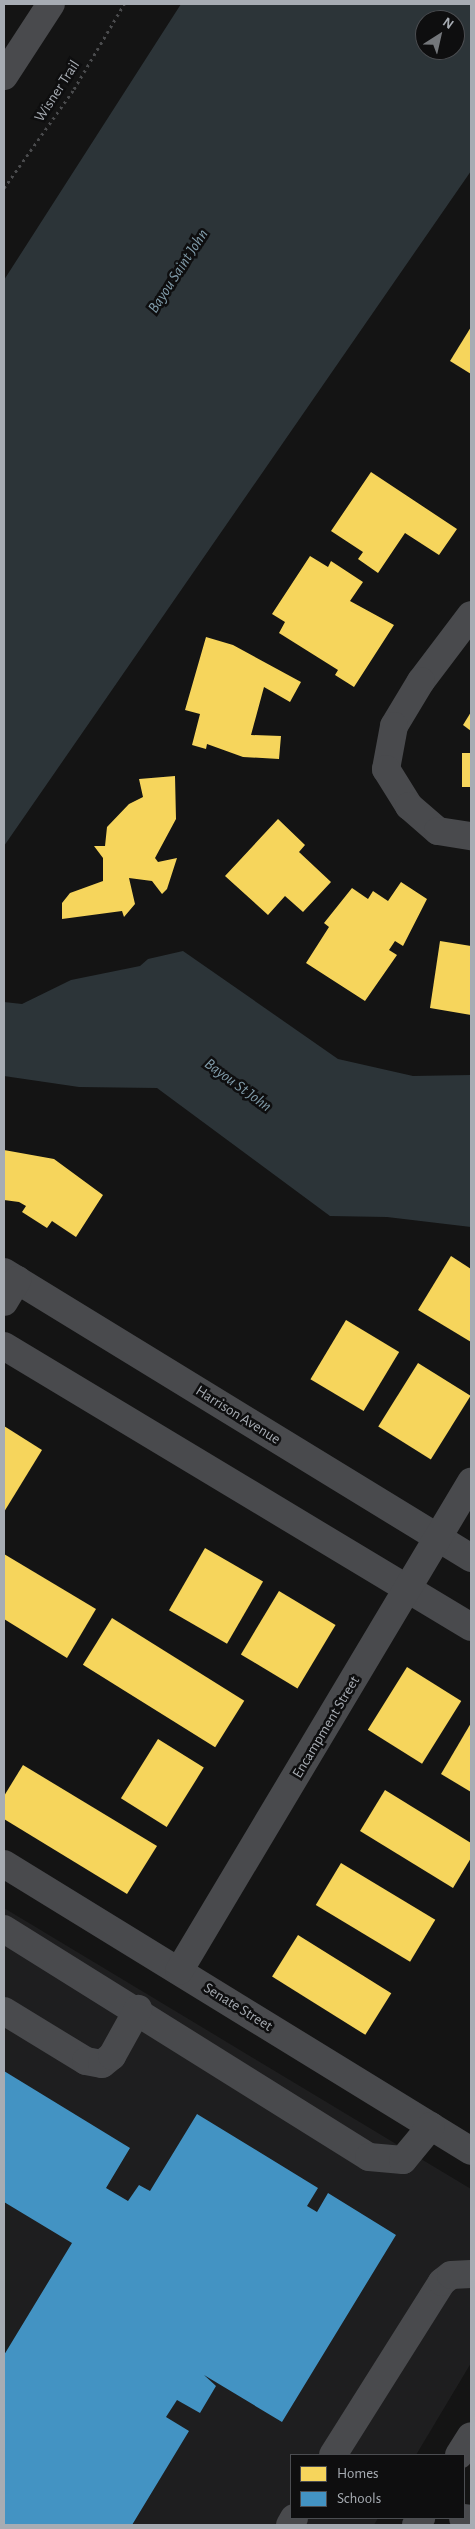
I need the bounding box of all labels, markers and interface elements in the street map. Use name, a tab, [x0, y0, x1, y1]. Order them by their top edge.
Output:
north arrow	[415, 10, 465, 60]
text: N	[440, 15, 456, 32]
street label: Wisner Trail	[30, 57, 84, 125]
water label: Bayou Saint John	[144, 225, 212, 317]
water label: Bayou St John	[201, 1054, 275, 1116]
street label: Harrison Avenue	[192, 1382, 284, 1448]
street label: Encampment Street	[288, 1673, 364, 1781]
street label: Senate Street	[200, 1979, 276, 2035]
legend	[290, 2454, 465, 2519]
text: Homes	[337, 2466, 379, 2481]
text: Schools	[337, 2491, 381, 2506]

